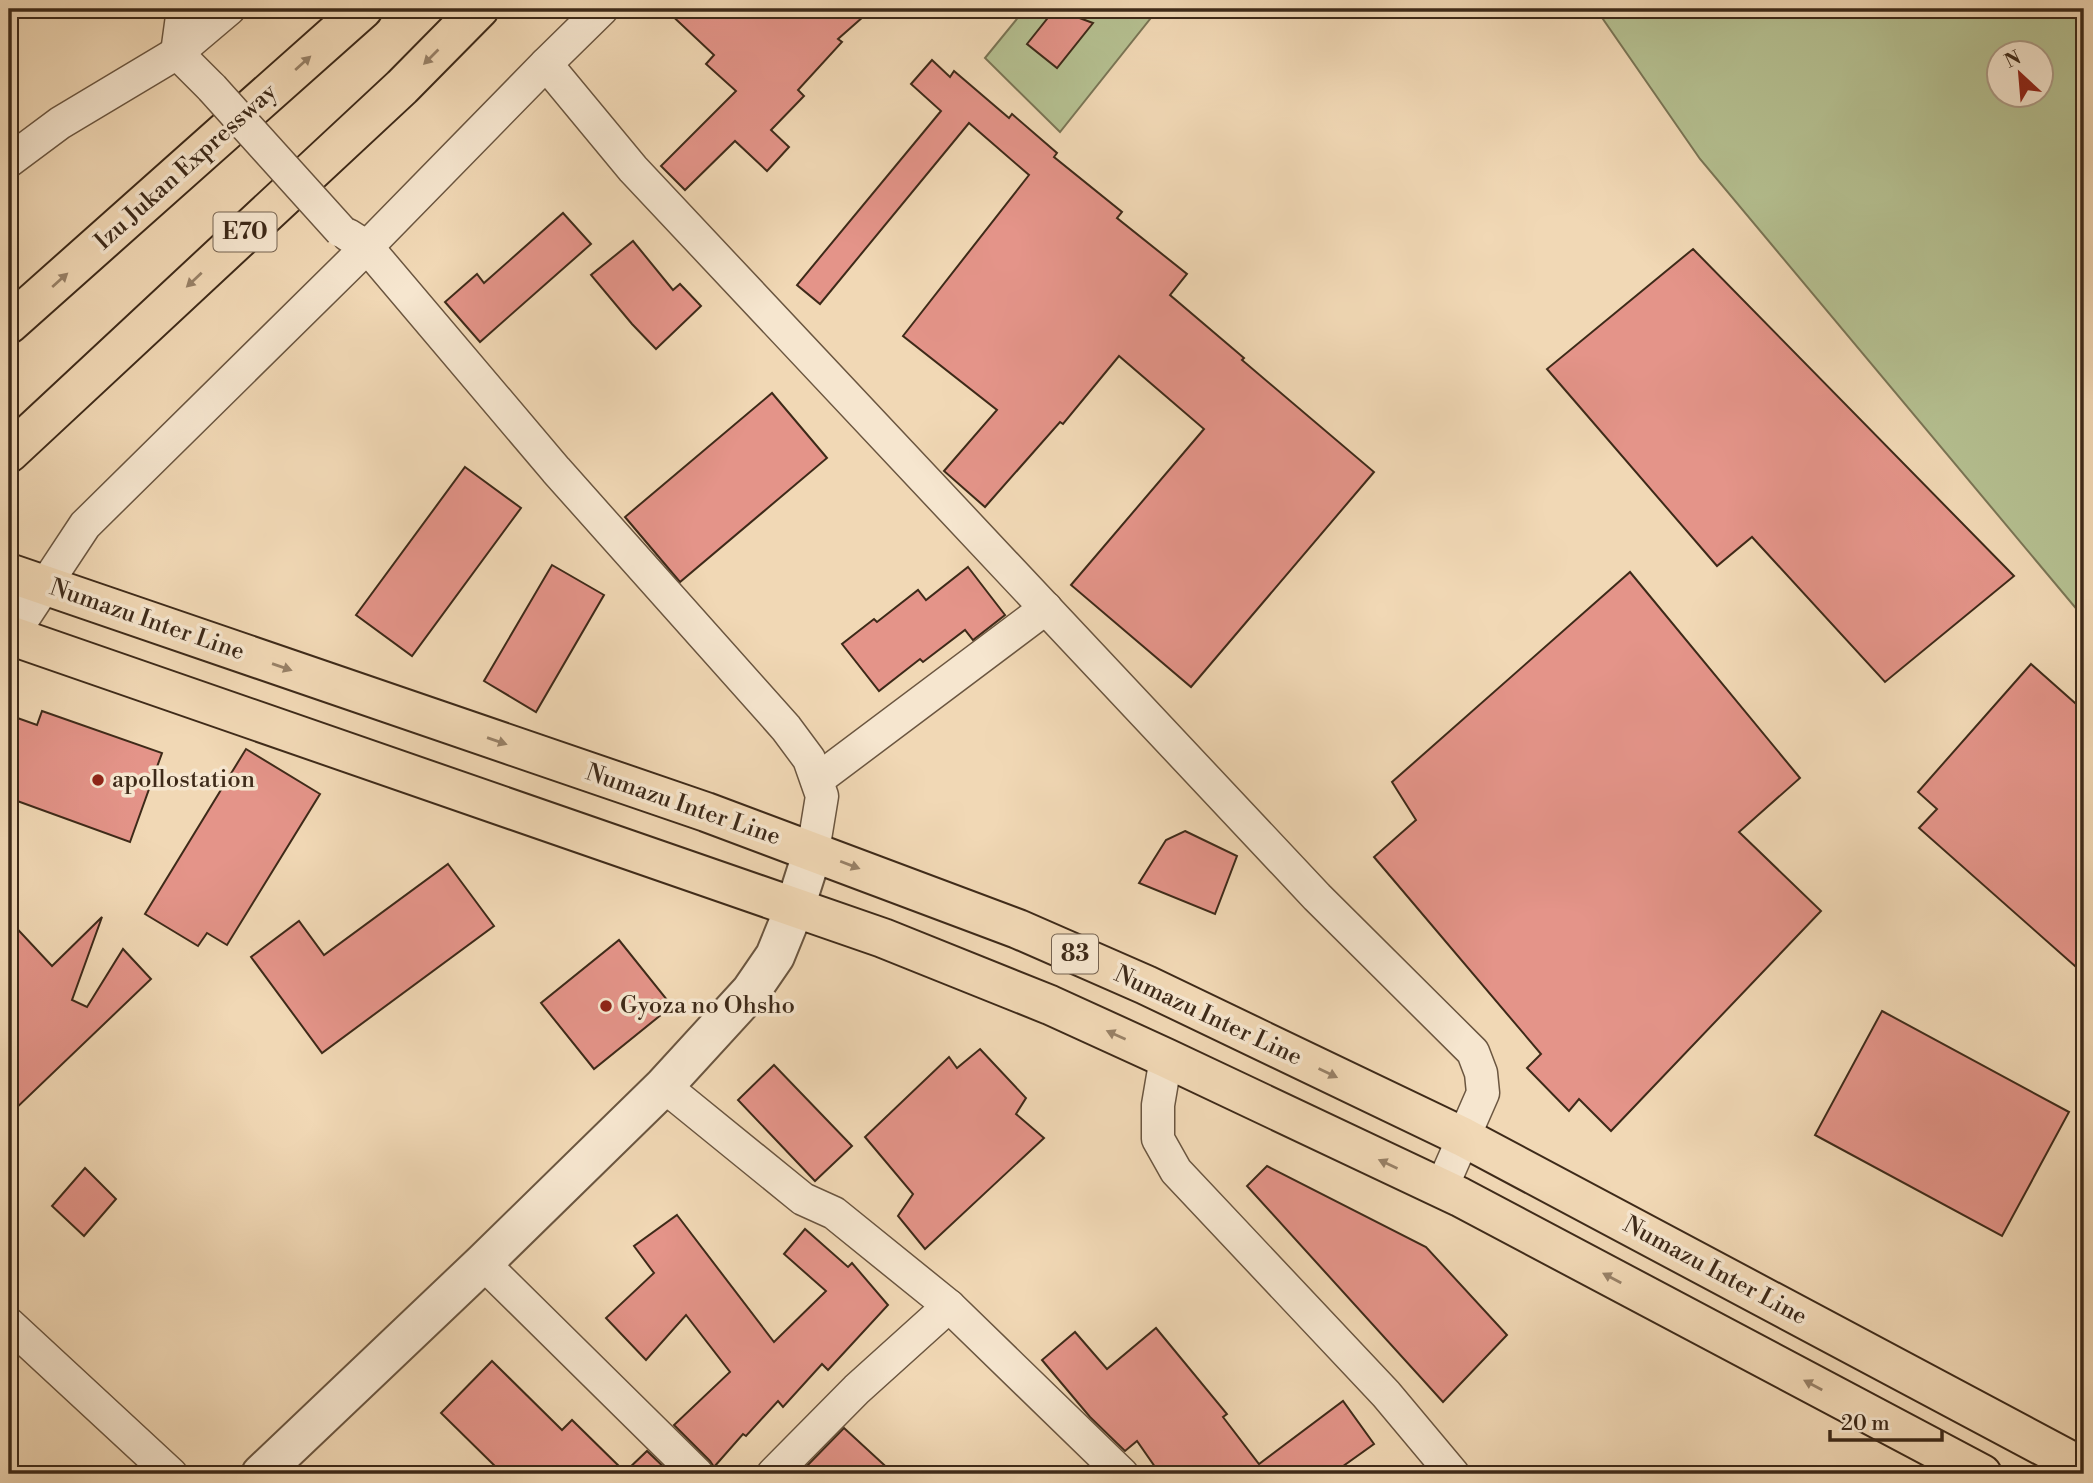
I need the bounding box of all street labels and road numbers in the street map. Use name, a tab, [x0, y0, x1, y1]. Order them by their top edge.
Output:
street label: Izu Jukan Expressway	[89, 77, 283, 257]
road number: E70	[214, 213, 276, 252]
street label: Numazu Inter Line	[46, 573, 248, 667]
street label: Numazu Inter Line	[582, 758, 784, 852]
road number: 83	[1052, 934, 1098, 973]
street label: Numazu Inter Line	[1109, 959, 1307, 1073]
street label: Numazu Inter Line	[1618, 1210, 1812, 1332]

